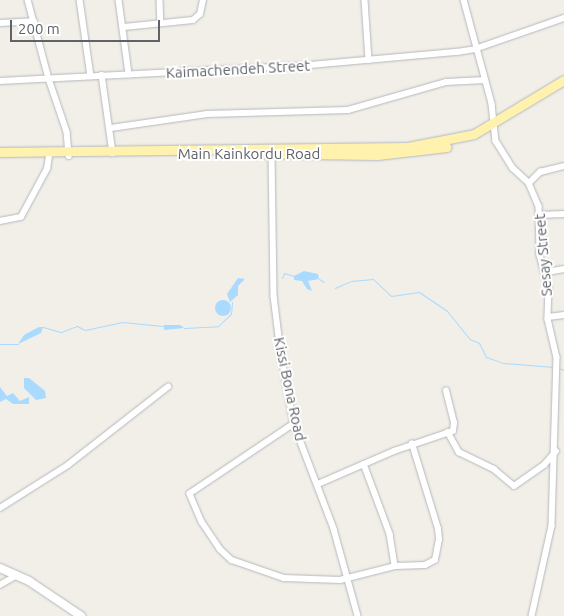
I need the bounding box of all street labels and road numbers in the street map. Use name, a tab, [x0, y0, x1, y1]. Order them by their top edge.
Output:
street label: Kaimachendeh Street	[165, 56, 311, 82]
street label: Main Kainkordu Road	[178, 145, 320, 163]
street label: Sesay Street	[530, 213, 556, 297]
street label: Kissi Bona Road	[270, 335, 310, 443]

